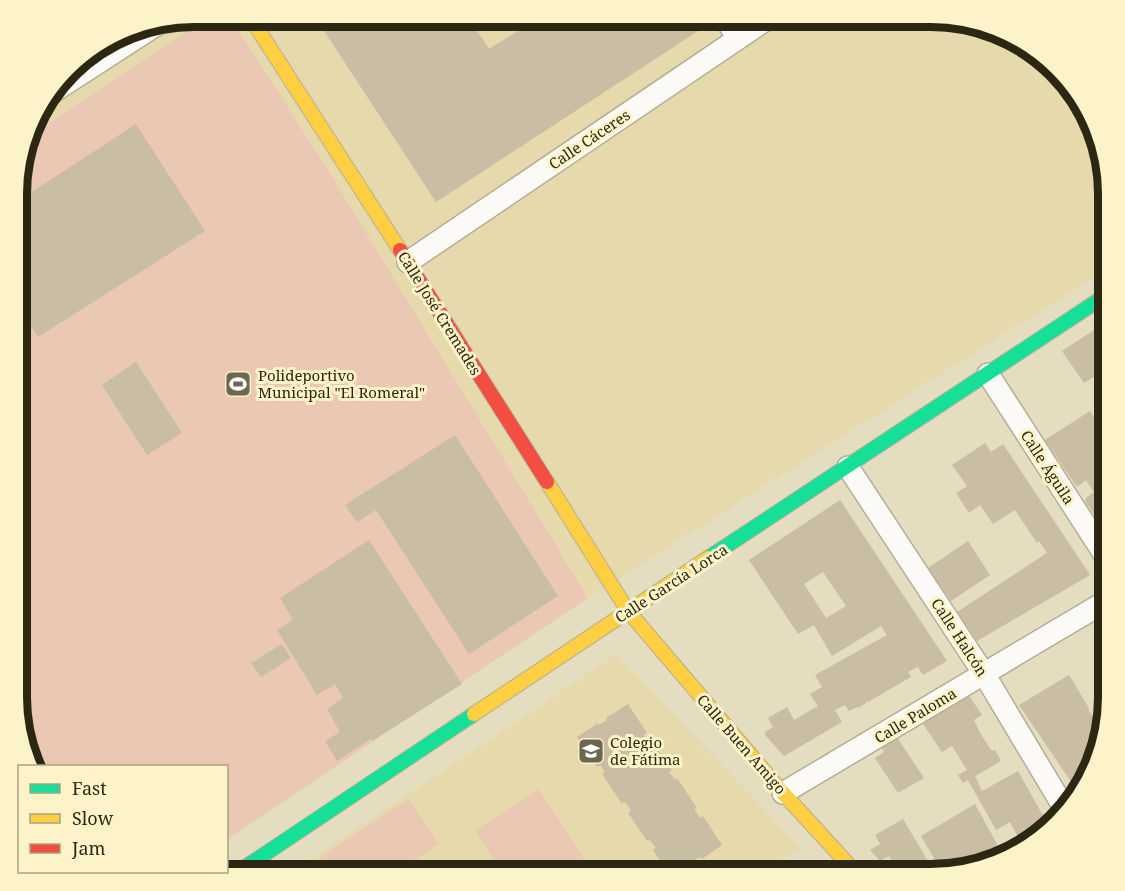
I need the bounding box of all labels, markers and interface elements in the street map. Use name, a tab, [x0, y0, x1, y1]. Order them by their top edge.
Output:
street label: Calle Cáceres	[545, 104, 634, 174]
street label: Calle José Cremades	[394, 247, 486, 379]
place label: Polideportivo Municipal "El Romeral"	[258, 365, 425, 402]
sports icon: Polideportivo Municipal "El Romeral"	[223, 369, 253, 399]
street label: Calle Águila	[1017, 426, 1079, 508]
street label: Calle García Lorca	[611, 539, 731, 627]
street label: Calle Halcón	[927, 594, 993, 680]
street label: Calle Paloma	[870, 683, 960, 747]
street label: Calle Buen Amigo	[693, 690, 791, 798]
place label: Colegio de Fátima	[610, 732, 681, 769]
school or university icon: Colegio de Fátima	[576, 736, 606, 766]
legend	[18, 765, 228, 873]
text: Fast	[72, 776, 107, 800]
text: Slow	[72, 806, 114, 830]
text: Jam	[71, 836, 106, 860]

